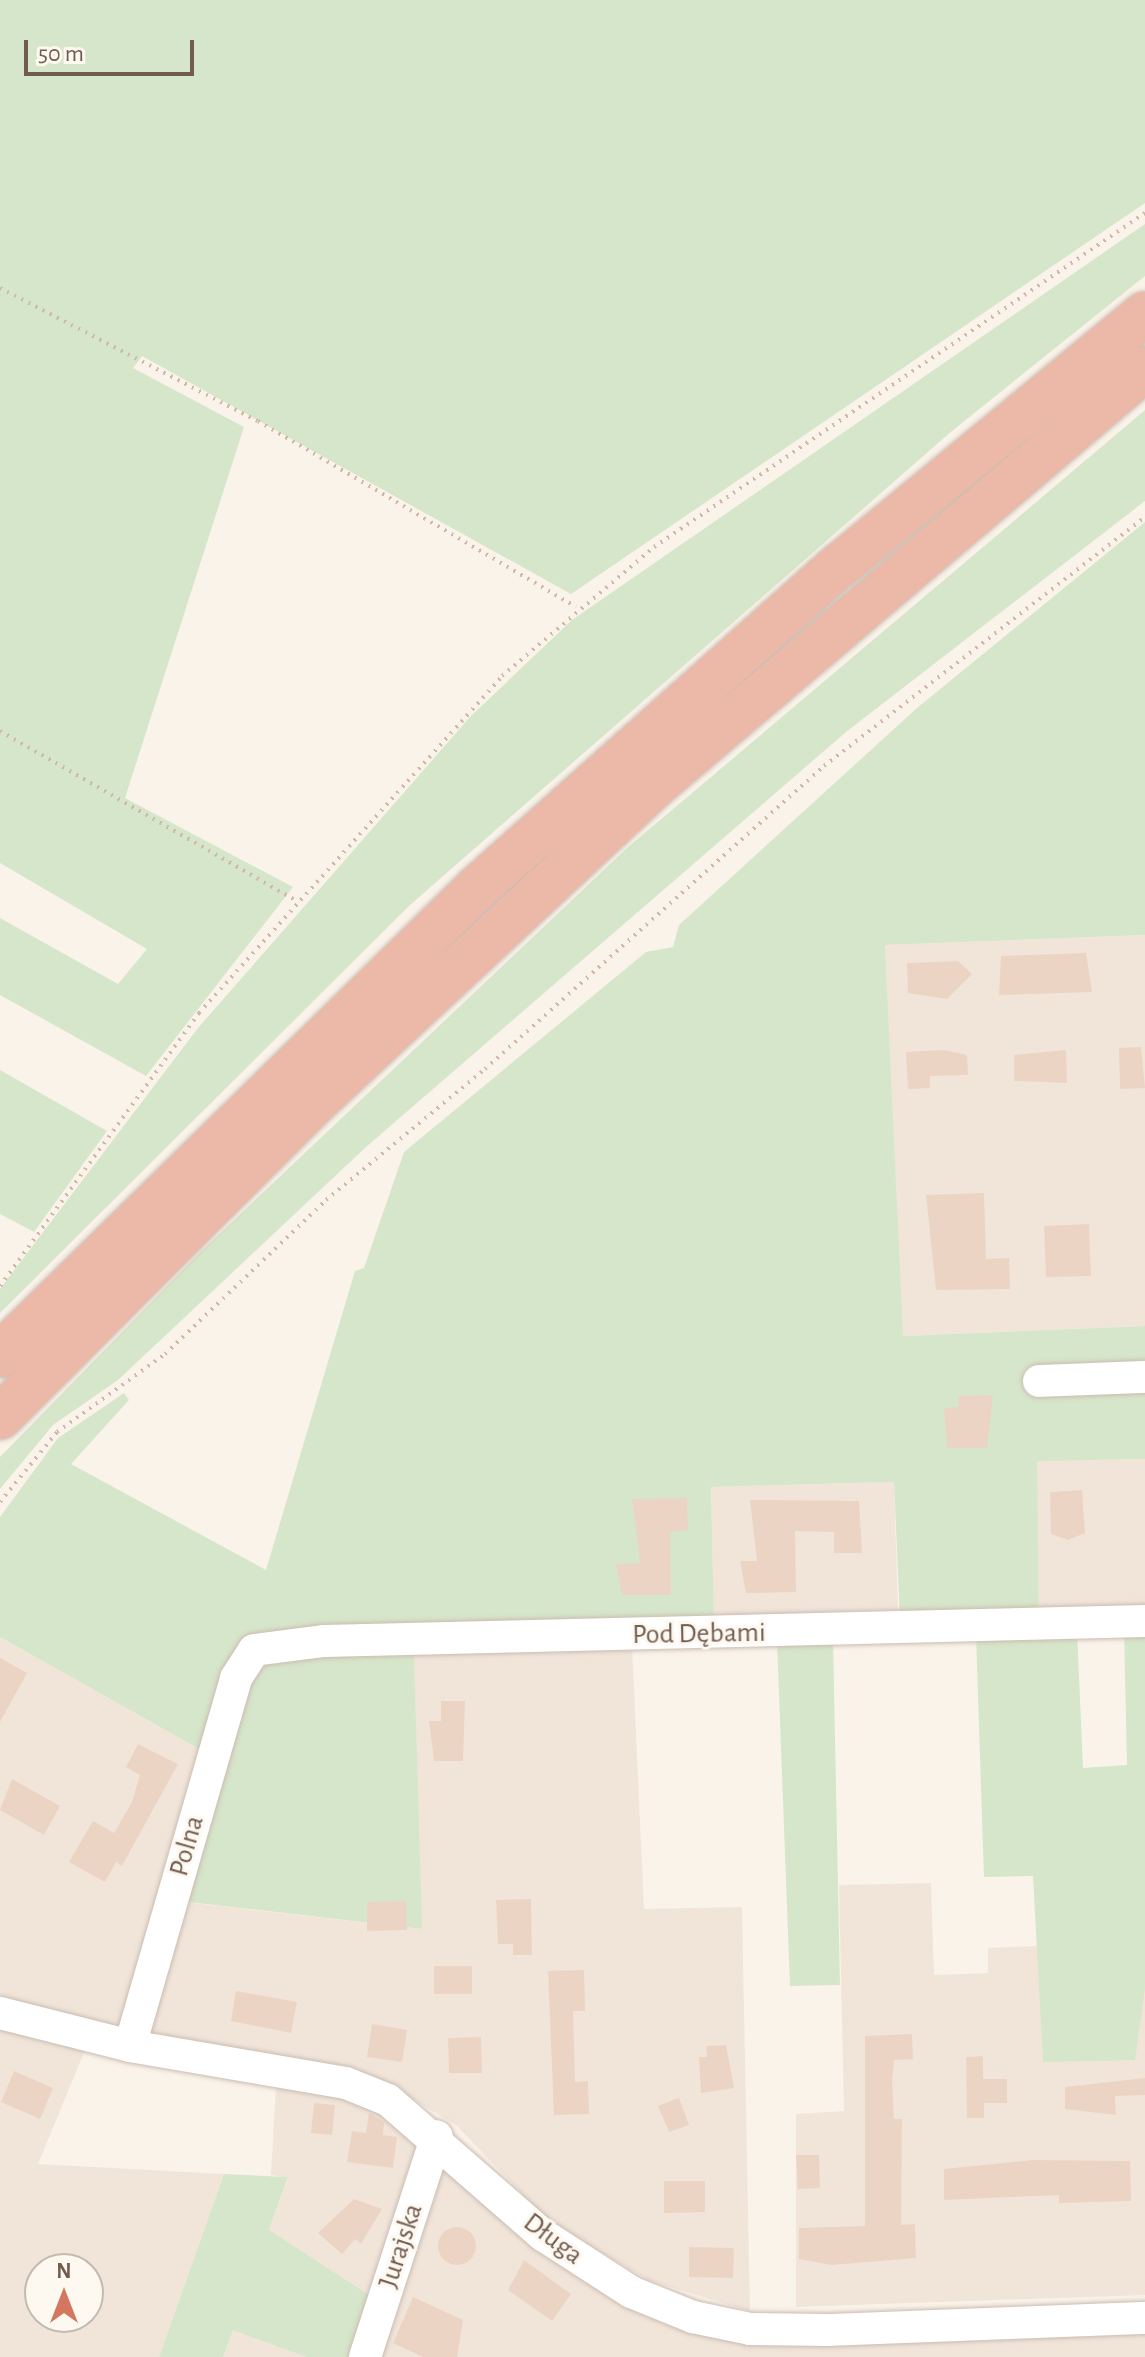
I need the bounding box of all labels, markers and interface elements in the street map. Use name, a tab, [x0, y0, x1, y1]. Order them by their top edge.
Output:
scale bar	[28, 24, 198, 74]
text: 50 m	[38, 42, 84, 66]
street label: Pod Dębami	[632, 1616, 766, 1652]
street label: Polna	[162, 1812, 212, 1880]
street label: Jurajska	[372, 2199, 430, 2293]
street label: Długa	[517, 2206, 589, 2272]
north arrow	[24, 2253, 104, 2333]
text: N	[56, 2260, 72, 2282]

